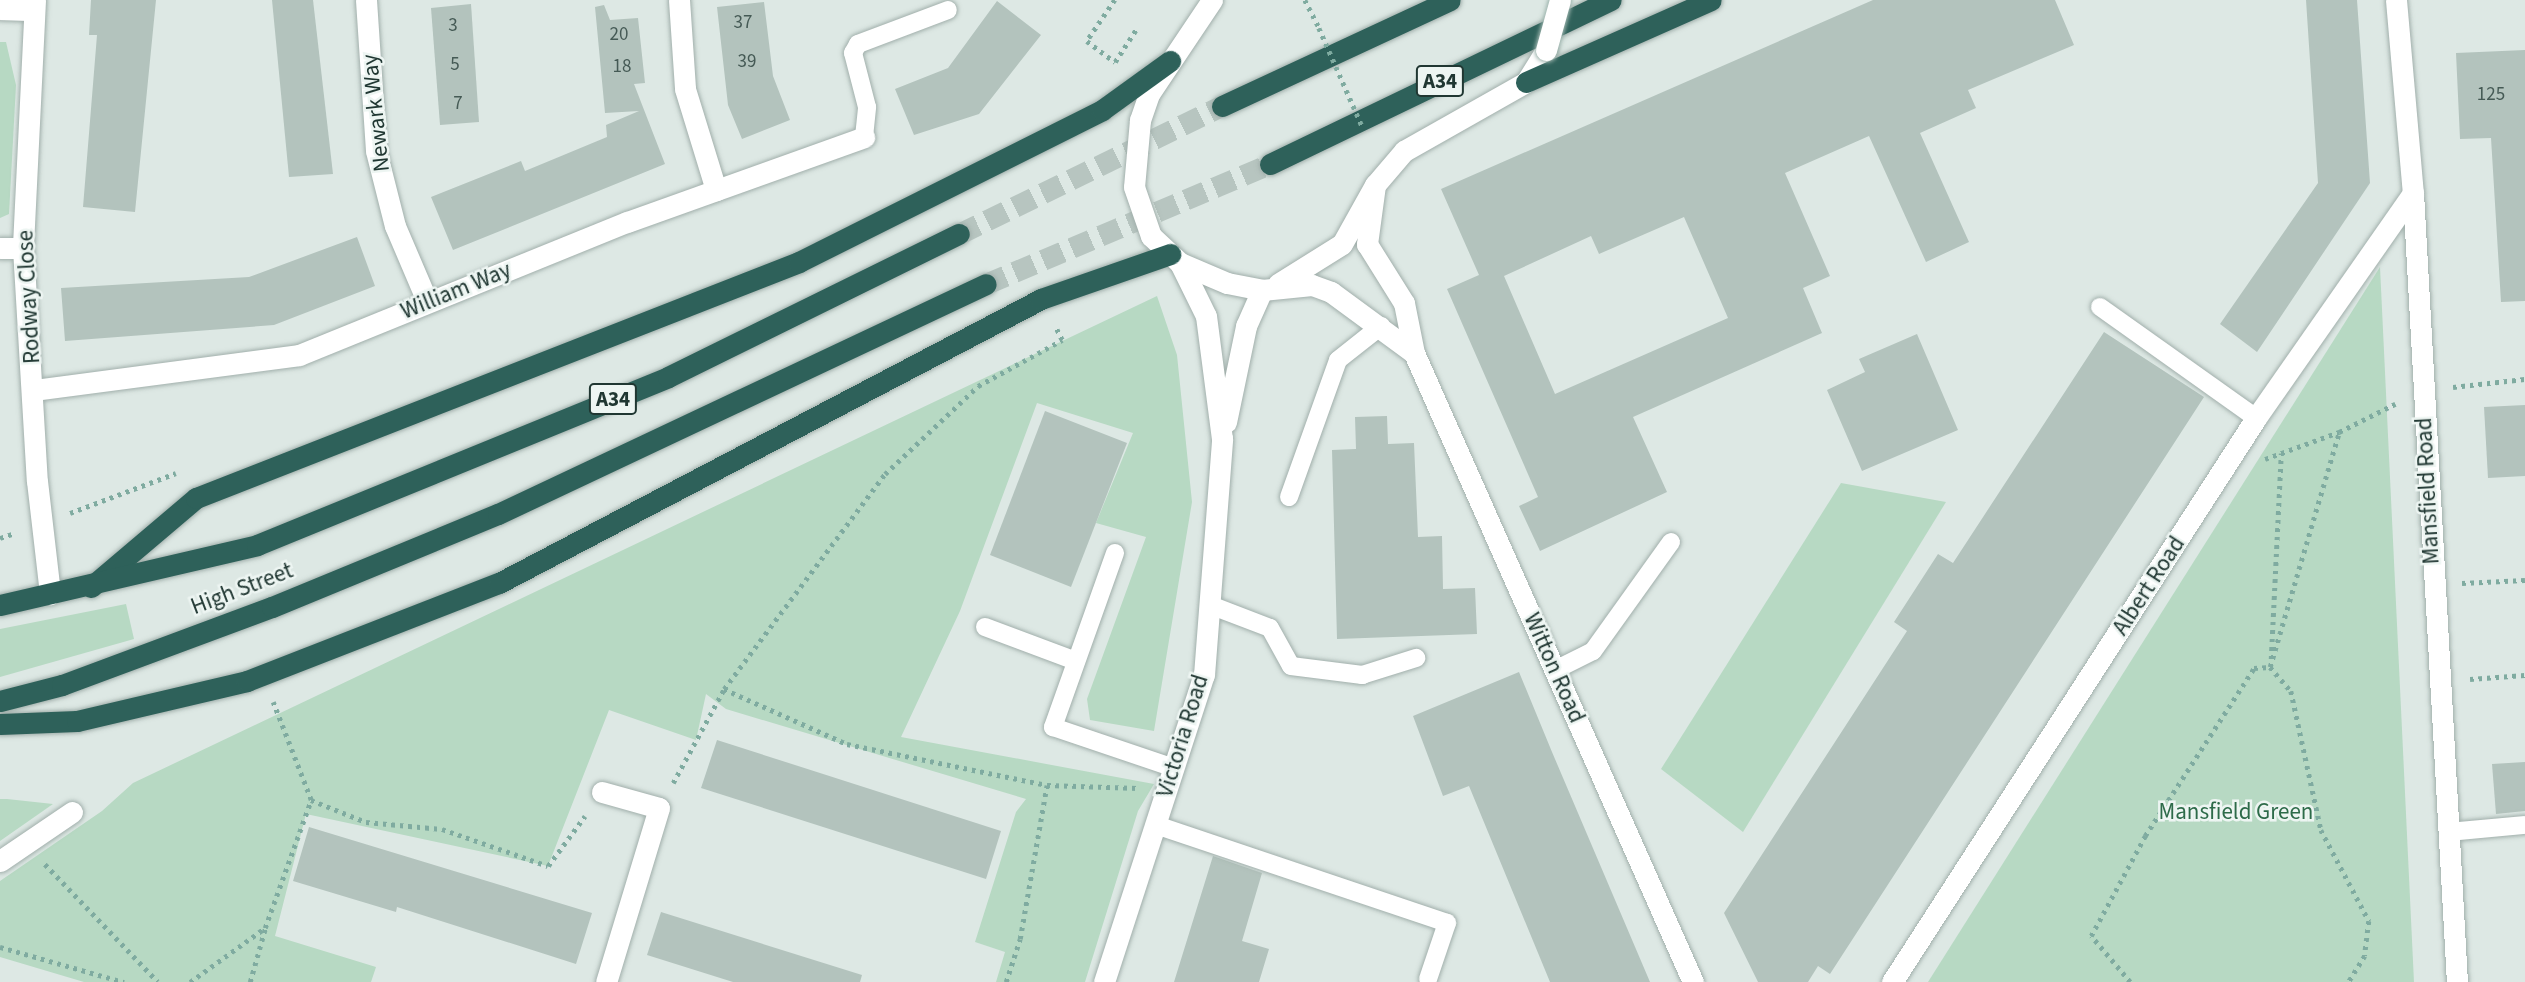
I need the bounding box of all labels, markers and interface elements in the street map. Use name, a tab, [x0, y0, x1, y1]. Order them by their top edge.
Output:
house number: 37	[734, 12, 752, 34]
house number: 3	[448, 15, 458, 37]
house number: 20	[610, 24, 628, 46]
house number: 39	[738, 51, 756, 73]
street label: Newark Way	[356, 53, 396, 173]
house number: 5	[450, 54, 460, 76]
house number: 18	[613, 56, 631, 78]
road number: A34	[1416, 64, 1464, 98]
house number: 125	[2477, 84, 2505, 106]
house number: 7	[453, 93, 463, 115]
street label: Rodway Close	[12, 229, 46, 365]
street label: William Way	[397, 256, 515, 326]
road number: A34	[588, 382, 638, 416]
street label: Mansfield Road	[2410, 417, 2446, 565]
street label: Albert Road	[2107, 531, 2191, 641]
street label: High Street	[187, 557, 297, 621]
street label: Witton Road	[1517, 609, 1591, 727]
street label: Victoria Road	[1151, 671, 1215, 801]
park label: Mansfield Green	[2159, 798, 2313, 826]

